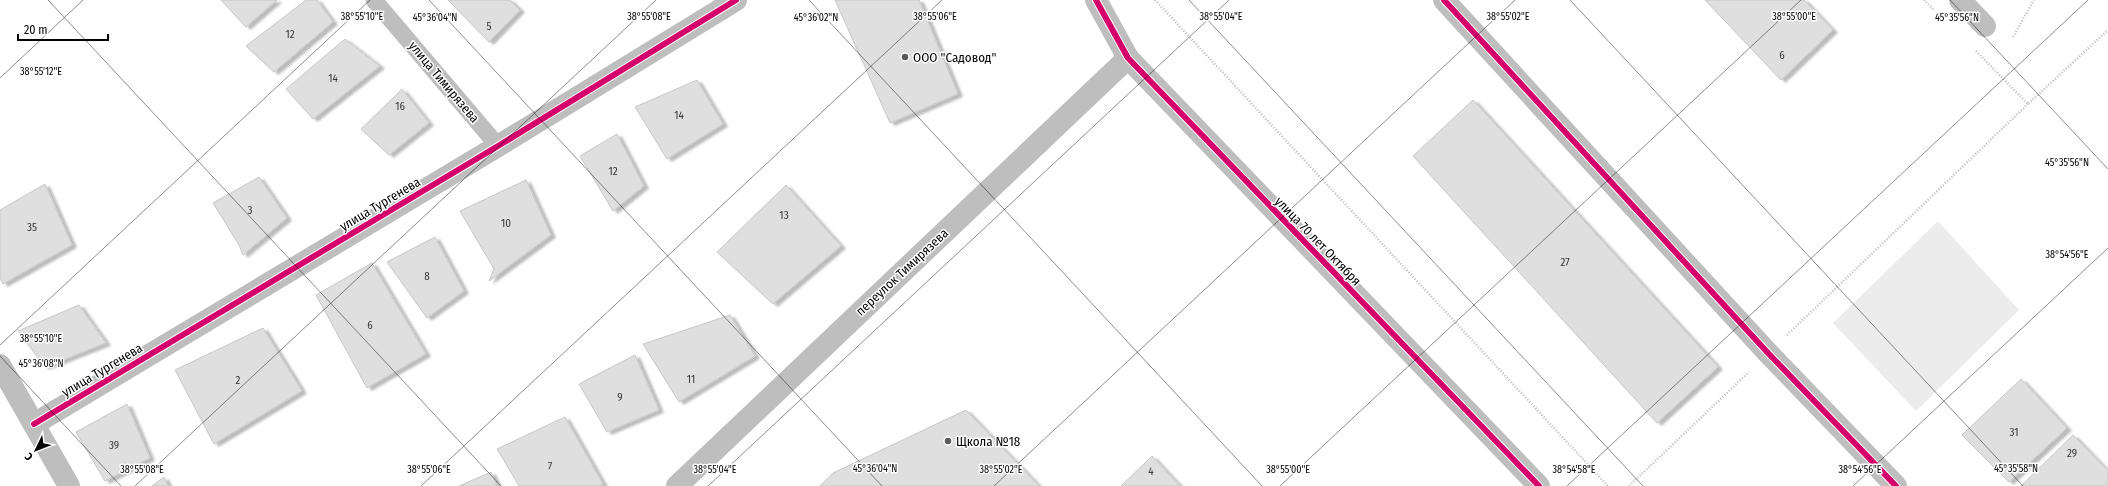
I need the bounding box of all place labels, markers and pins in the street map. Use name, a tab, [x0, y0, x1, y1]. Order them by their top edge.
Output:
place label: ООО "Садовод"	[913, 50, 996, 65]
marker: ООО "Садовод"	[900, 52, 910, 62]
place label: Щкола №18	[956, 434, 1020, 449]
marker: Щкола №18	[943, 436, 953, 446]

